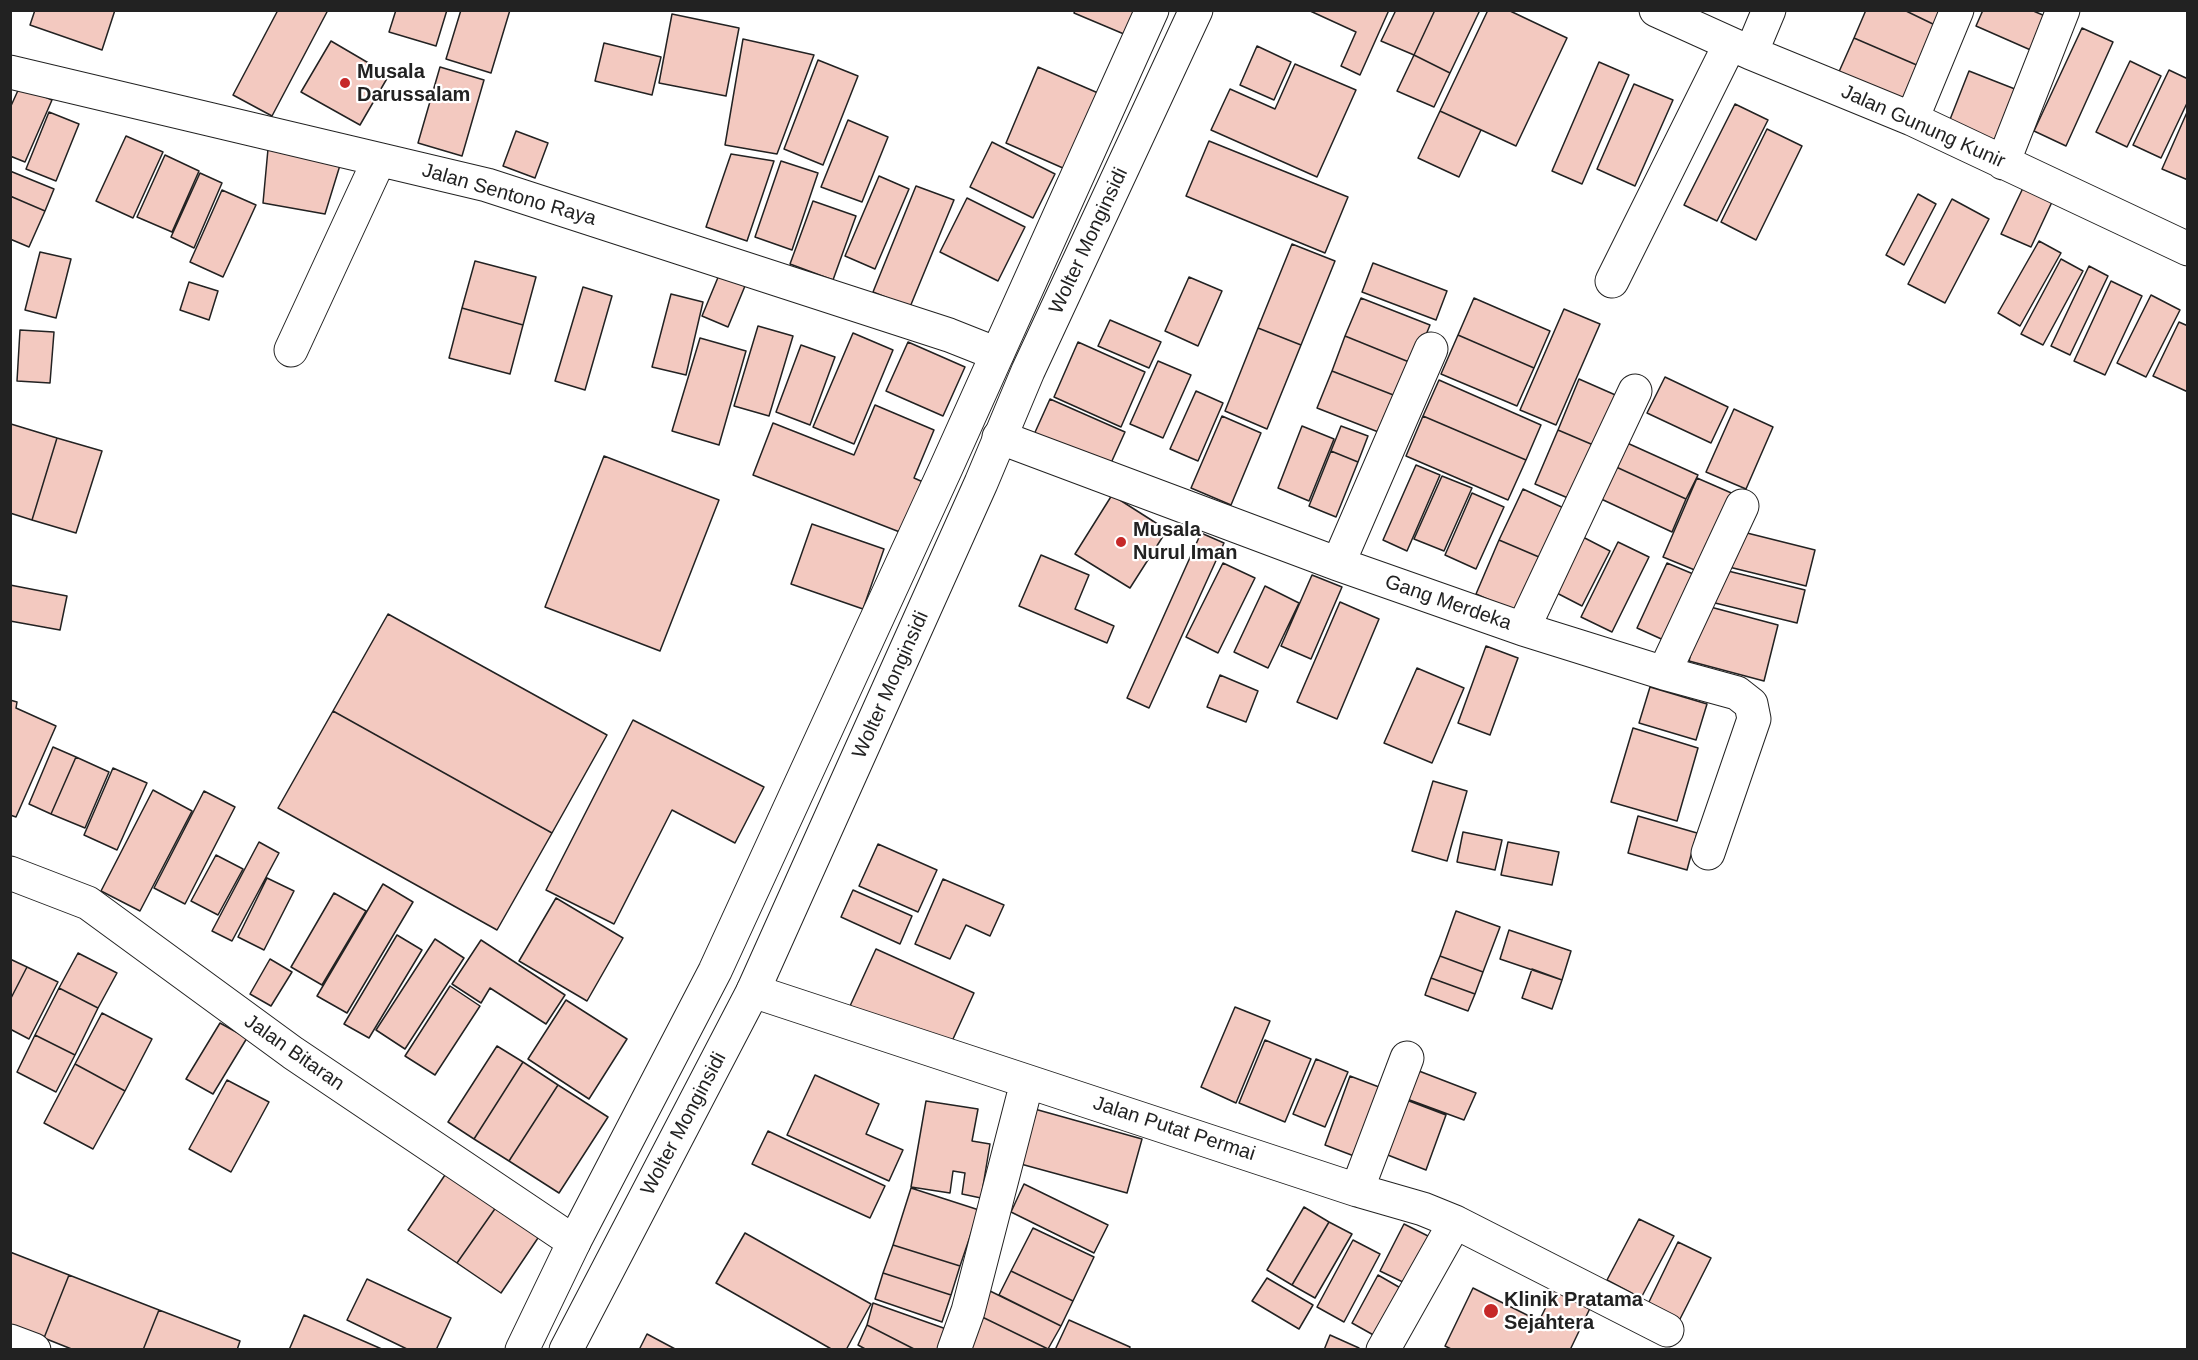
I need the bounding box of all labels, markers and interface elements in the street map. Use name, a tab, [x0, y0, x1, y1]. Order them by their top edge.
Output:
place label: Musala Darussalam	[357, 60, 470, 107]
marker: Musala Darussalam	[338, 76, 352, 90]
street label: Jalan Gunung Kunir	[1837, 80, 2009, 174]
street label: Jalan Sentono Raya	[419, 159, 599, 231]
street label: Wolter Monginsidi	[1045, 164, 1133, 318]
place label: Musala Nurul Iman	[1133, 518, 1237, 565]
marker: Musala Nurul Iman	[1114, 535, 1128, 549]
street label: Gang Merdeka	[1382, 570, 1514, 636]
street label: Wolter Monginsidi	[848, 608, 934, 762]
street label: Jalan Bitaran	[239, 1010, 349, 1096]
street label: Wolter Monginsidi	[636, 1048, 732, 1200]
street label: Jalan Putat Permai	[1090, 1091, 1258, 1167]
place label: Klinik Pratama Sejahtera	[1504, 1288, 1643, 1335]
marker: Klinik Pratama Sejahtera	[1482, 1302, 1500, 1320]

